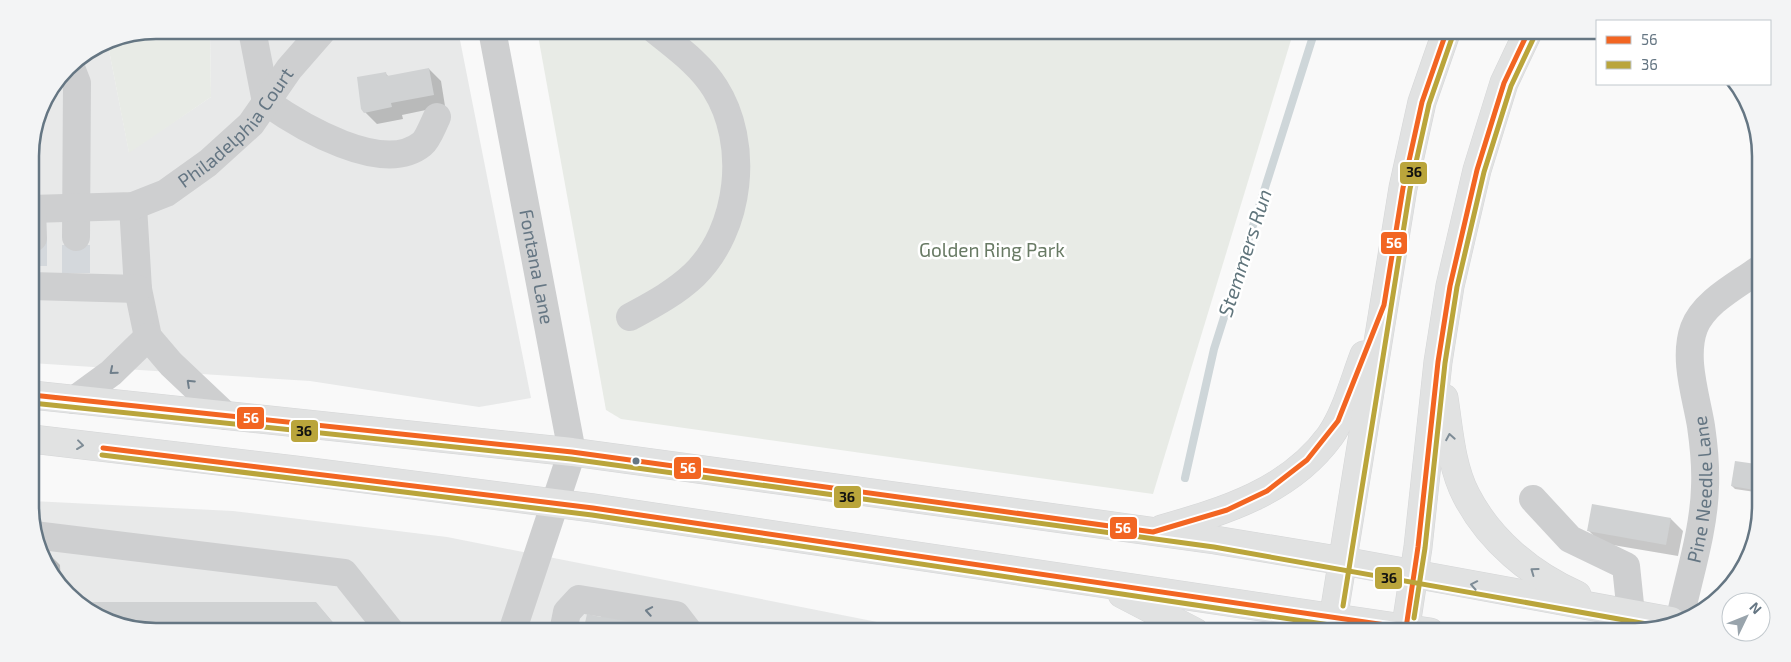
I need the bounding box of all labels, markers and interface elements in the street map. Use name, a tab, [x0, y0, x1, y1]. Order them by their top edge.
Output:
legend	[1596, 20, 1771, 85]
text: 56	[1641, 30, 1658, 48]
text: 36	[1641, 55, 1658, 73]
street label: Philadelphia Court	[173, 63, 298, 192]
line badge: 36	[1399, 161, 1428, 185]
text: 36	[1406, 163, 1422, 180]
water label: Stemmers Run	[1212, 186, 1276, 320]
street label: Fontana Lane	[515, 207, 560, 326]
line badge: 56	[1380, 231, 1408, 255]
text: 56	[1386, 234, 1402, 251]
park label: Golden Ring Park	[919, 238, 1065, 261]
one-way arrow	[110, 365, 119, 374]
one-way arrow	[187, 380, 196, 389]
line badge: 56	[236, 406, 265, 430]
text: 56	[243, 409, 259, 426]
street label: Pine Needle Lane	[1682, 414, 1716, 565]
line badge: 36	[290, 419, 319, 443]
text: 36	[296, 422, 312, 439]
one-way arrow	[1446, 433, 1456, 442]
one-way arrow	[77, 439, 85, 450]
unlabelled marker	[631, 456, 641, 466]
line badge: 56	[673, 456, 702, 480]
text: 56	[680, 459, 696, 476]
line badge: 36	[833, 485, 862, 509]
text: 36	[839, 488, 855, 505]
line badge: 56	[1109, 516, 1138, 540]
text: 56	[1115, 519, 1131, 536]
line badge: 36	[1374, 566, 1403, 590]
one-way arrow	[1530, 568, 1540, 577]
text: 36	[1381, 569, 1397, 586]
one-way arrow	[1469, 580, 1478, 590]
north arrow	[1721, 592, 1771, 642]
text: N	[1746, 598, 1766, 617]
one-way arrow	[644, 606, 653, 616]

